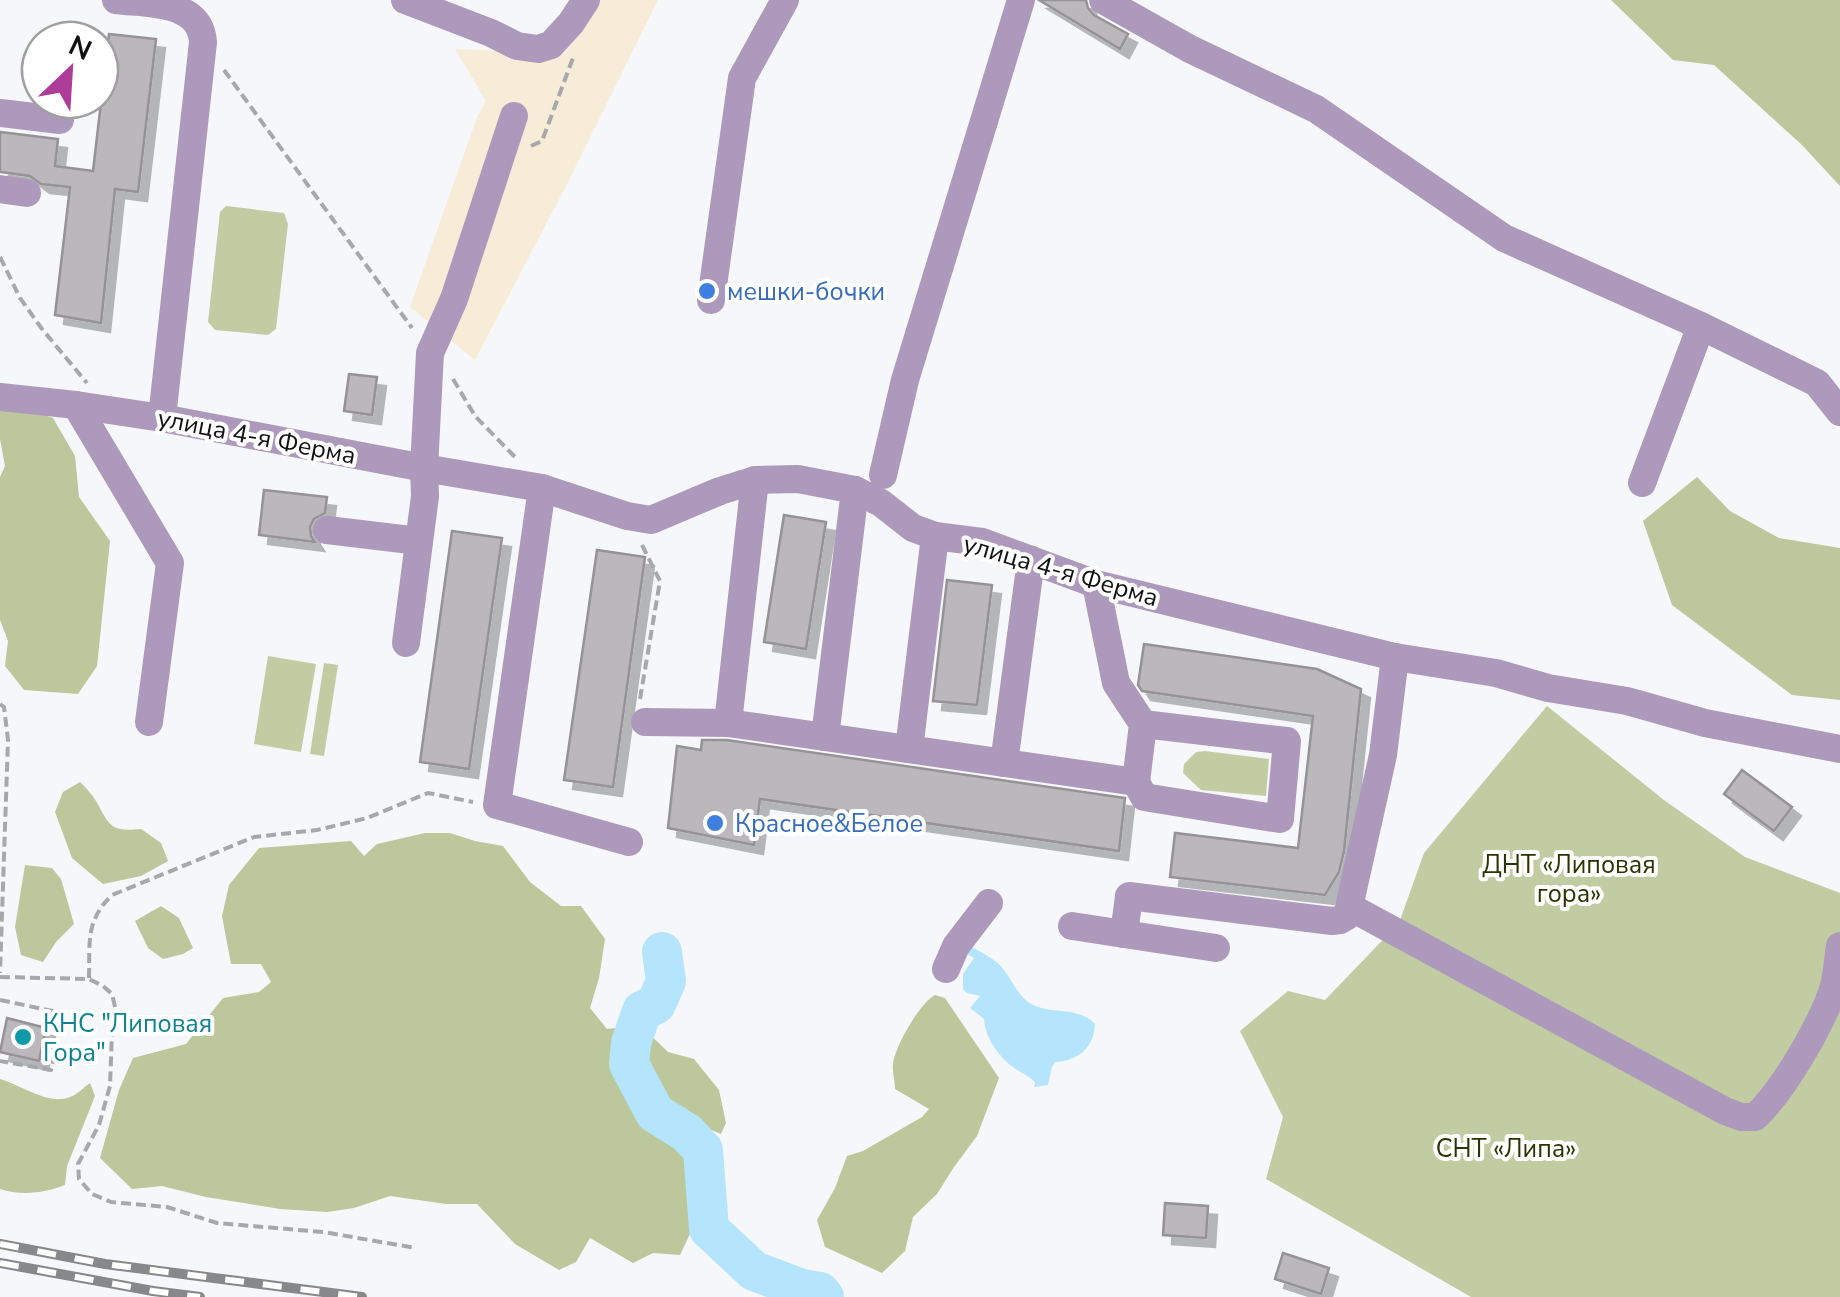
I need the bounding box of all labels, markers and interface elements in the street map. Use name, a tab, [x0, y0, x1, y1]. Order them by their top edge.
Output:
north arrow	[20, 20, 120, 120]
text: N	[63, 27, 98, 70]
place label: мешки-бочки	[727, 275, 885, 309]
marker: мешки-бочки	[696, 280, 718, 302]
street label: улица 4-я Ферма	[155, 401, 359, 473]
street label: улица 4-я Ферма	[959, 527, 1162, 615]
place label: Красное&Белое	[735, 807, 923, 841]
marker: Красное&Белое	[704, 812, 726, 834]
park label: ДНТ «Липовая гора»	[1482, 848, 1656, 911]
place label: КНС "Липовая Гора"	[43, 1007, 212, 1070]
marker: КНС "Липовая Гора"	[12, 1026, 34, 1048]
park label: СНТ «Липа»	[1436, 1132, 1576, 1166]

